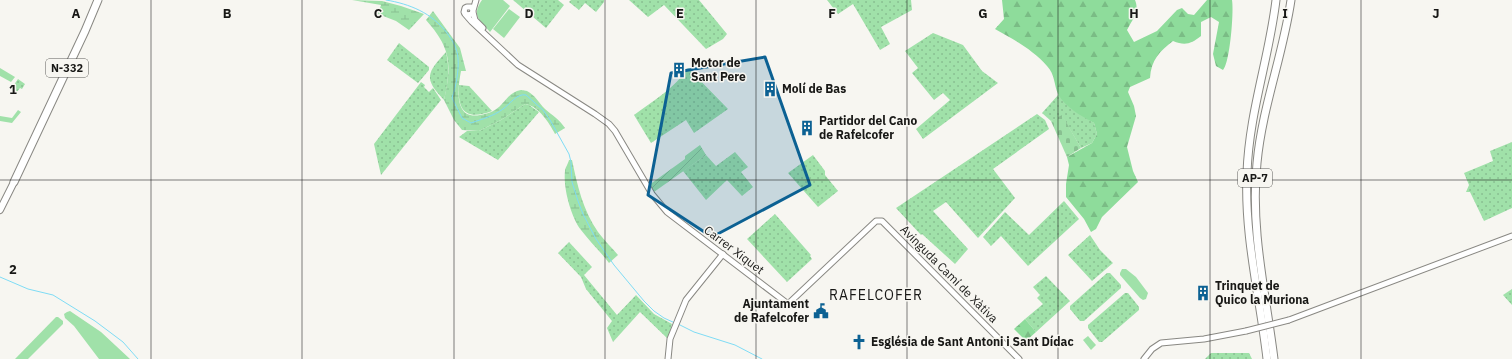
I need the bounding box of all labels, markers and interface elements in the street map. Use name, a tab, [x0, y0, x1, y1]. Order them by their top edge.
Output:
text: A	[72, 5, 81, 22]
text: B	[223, 5, 232, 22]
text: C	[374, 5, 383, 22]
text: D	[524, 5, 534, 22]
text: E	[676, 5, 684, 22]
text: F	[828, 5, 836, 22]
text: G	[978, 5, 988, 22]
text: H	[1129, 5, 1139, 22]
text: I	[1282, 5, 1288, 22]
text: J	[1432, 5, 1440, 22]
place label: Motor de Sant Pere	[691, 55, 746, 84]
road number: N-332	[46, 59, 88, 77]
building icon: Motor de Sant Pere	[670, 61, 688, 79]
building icon: Molí de Bas	[761, 80, 779, 98]
text: 1	[9, 81, 17, 98]
place label: Molí de Bas	[782, 81, 846, 96]
place label: Partidor del Cano de Rafelcofer	[819, 113, 917, 142]
building icon: Partidor del Cano de Rafelcofer	[798, 119, 816, 137]
road number: AP-7	[1238, 169, 1272, 187]
street label: Carrer Xiquet	[701, 222, 767, 277]
street label: Avinguda Camí de Xàtiva	[897, 222, 1002, 326]
text: 2	[9, 261, 17, 278]
place label: Trinquet de Quico la Muriona	[1215, 278, 1309, 307]
building icon: Trinquet de Quico la Muriona	[1194, 284, 1212, 302]
district label: RAFELCOFER	[829, 286, 923, 304]
place label: Ajuntament de Rafelcofer	[734, 296, 809, 325]
public building icon: Ajuntament de Rafelcofer	[812, 302, 830, 320]
church icon: Església de Sant Antoni i Sant Dídac	[850, 333, 868, 351]
place label: Església de Sant Antoni i Sant Dídac	[871, 334, 1074, 349]

